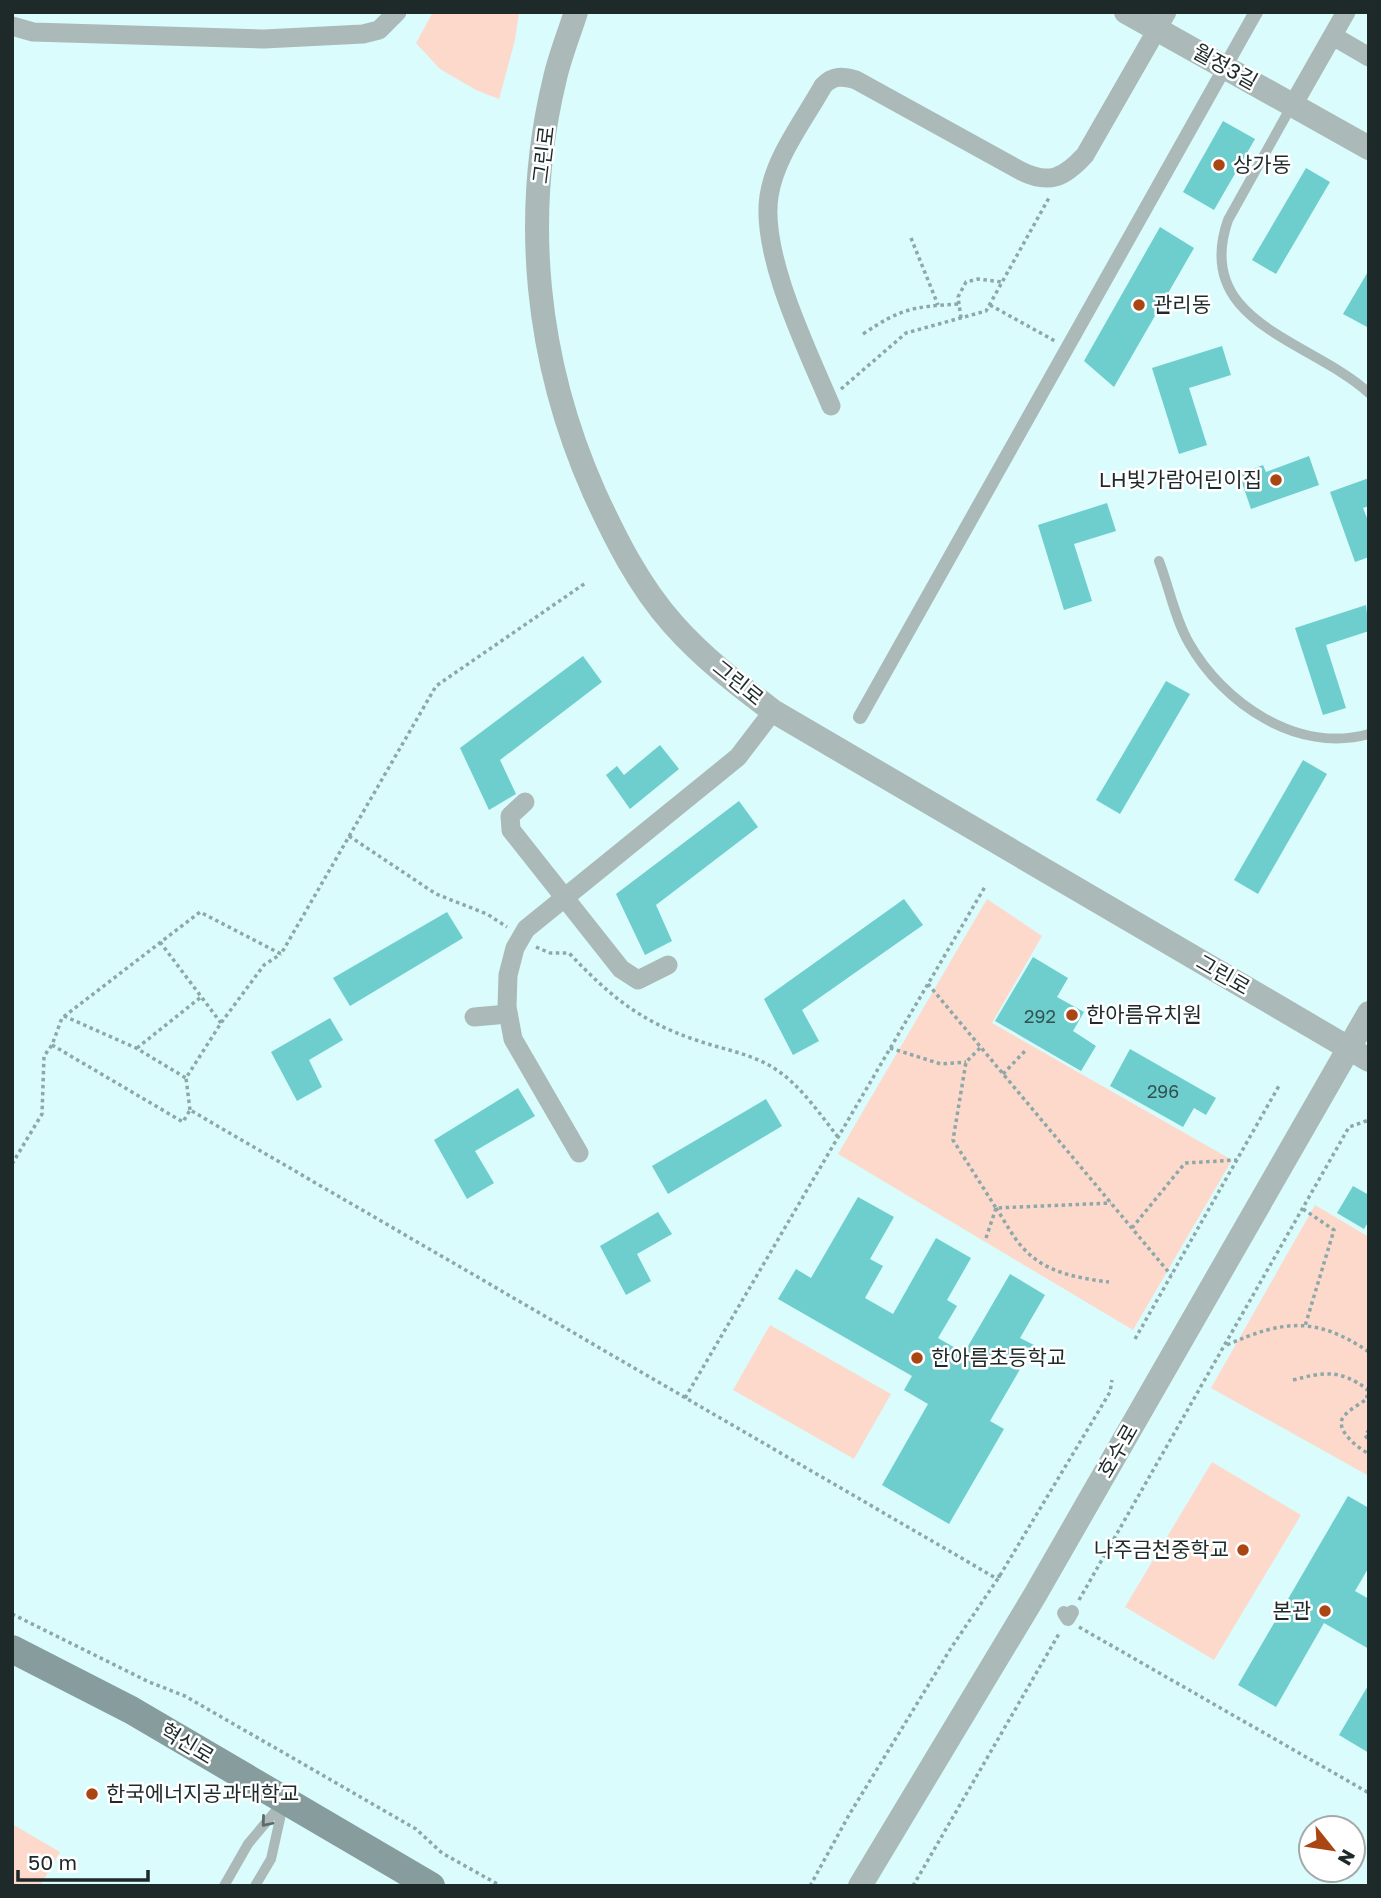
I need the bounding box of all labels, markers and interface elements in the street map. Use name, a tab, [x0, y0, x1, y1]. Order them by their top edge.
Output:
street label: 월정3길	[1188, 38, 1263, 95]
street label: 그린로	[527, 125, 559, 185]
place label: 상가동	[1233, 151, 1291, 177]
marker: 상가동	[1211, 157, 1227, 173]
place label: 관리동	[1153, 291, 1211, 317]
marker: 관리동	[1131, 297, 1147, 313]
place label: LH빛가람어린이집	[1099, 466, 1262, 492]
marker: LH빛가람어린이집	[1268, 472, 1284, 488]
street label: 그린로	[708, 654, 769, 711]
street label: 그린로	[1192, 948, 1255, 1000]
place label: 한아름유치원	[1086, 1001, 1202, 1027]
house number: 292	[1024, 1005, 1056, 1027]
marker: 한아름유치원	[1064, 1007, 1080, 1023]
house number: 296	[1147, 1080, 1179, 1102]
place label: 한아름초등학교	[931, 1344, 1066, 1370]
marker: 한아름초등학교	[909, 1350, 925, 1366]
street label: 호수로	[1091, 1419, 1143, 1482]
place label: 나주금천중학교	[1094, 1536, 1229, 1562]
marker: 나주금천중학교	[1235, 1542, 1251, 1558]
place label: 본관	[1272, 1597, 1311, 1623]
marker: 본관	[1317, 1603, 1333, 1619]
street label: 혁신로	[156, 1717, 219, 1769]
place label: 한국에너지공과대학교	[106, 1780, 299, 1806]
marker: 한국에너지공과대학교	[84, 1786, 100, 1802]
one-way arrow	[262, 1814, 274, 1827]
north arrow	[1297, 1814, 1367, 1884]
scale bar	[18, 1839, 147, 1883]
text: N	[1334, 1846, 1361, 1870]
text: 50 m	[28, 1849, 77, 1875]

